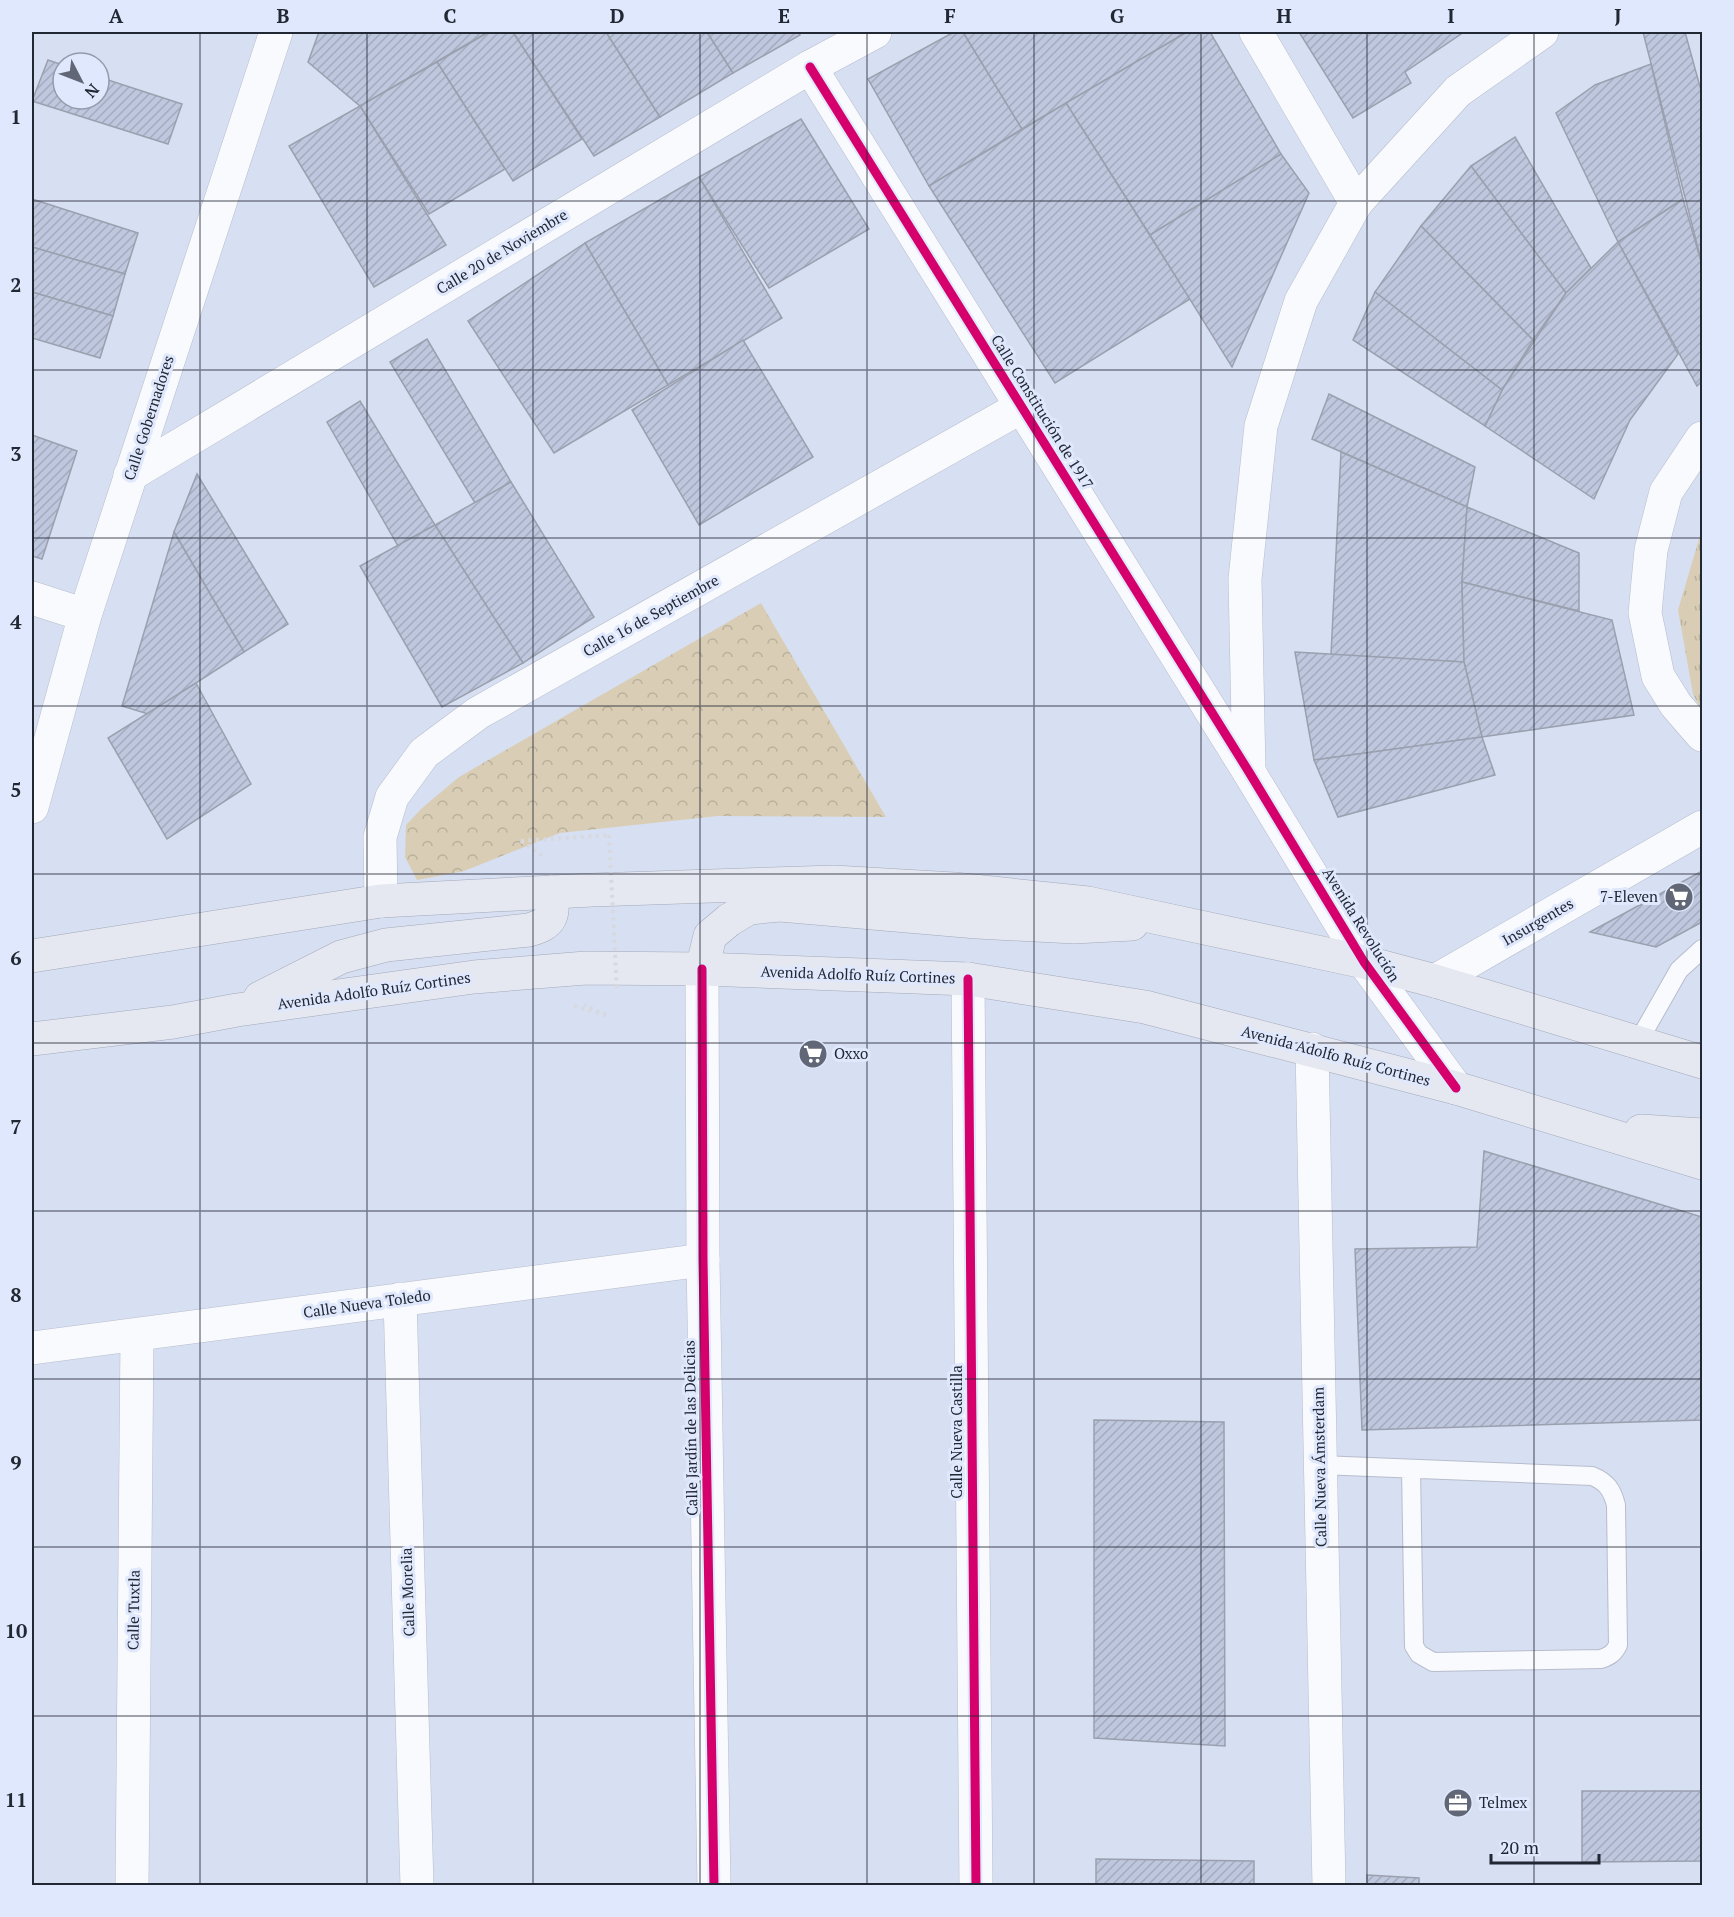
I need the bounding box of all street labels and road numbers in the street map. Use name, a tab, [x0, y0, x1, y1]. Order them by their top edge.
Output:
street label: Calle 20 de Noviembre	[432, 204, 571, 298]
street label: Calle Constitución de 1917	[987, 330, 1099, 492]
street label: Calle Gobernadores	[118, 353, 178, 483]
street label: Calle 16 de Septiembre	[579, 569, 722, 661]
street label: Avenida Revolución	[1319, 864, 1405, 985]
street label: Insurgentes	[1498, 893, 1577, 950]
street label: Avenida Adolfo Ruíz Cortines	[760, 961, 956, 987]
street label: Avenida Adolfo Ruíz Cortines	[276, 967, 472, 1013]
street label: Avenida Adolfo Ruíz Cortines	[1240, 1020, 1433, 1090]
street label: Calle Nueva Toledo	[302, 1284, 432, 1322]
street label: Calle Jardín de las Delicias	[678, 1340, 702, 1516]
street label: Calle Nueva Castilla	[946, 1365, 966, 1499]
street label: Calle Nueva Ámsterdam	[1308, 1387, 1330, 1547]
street label: Calle Morelia	[395, 1547, 419, 1637]
street label: Calle Tuxtla	[122, 1569, 144, 1650]

